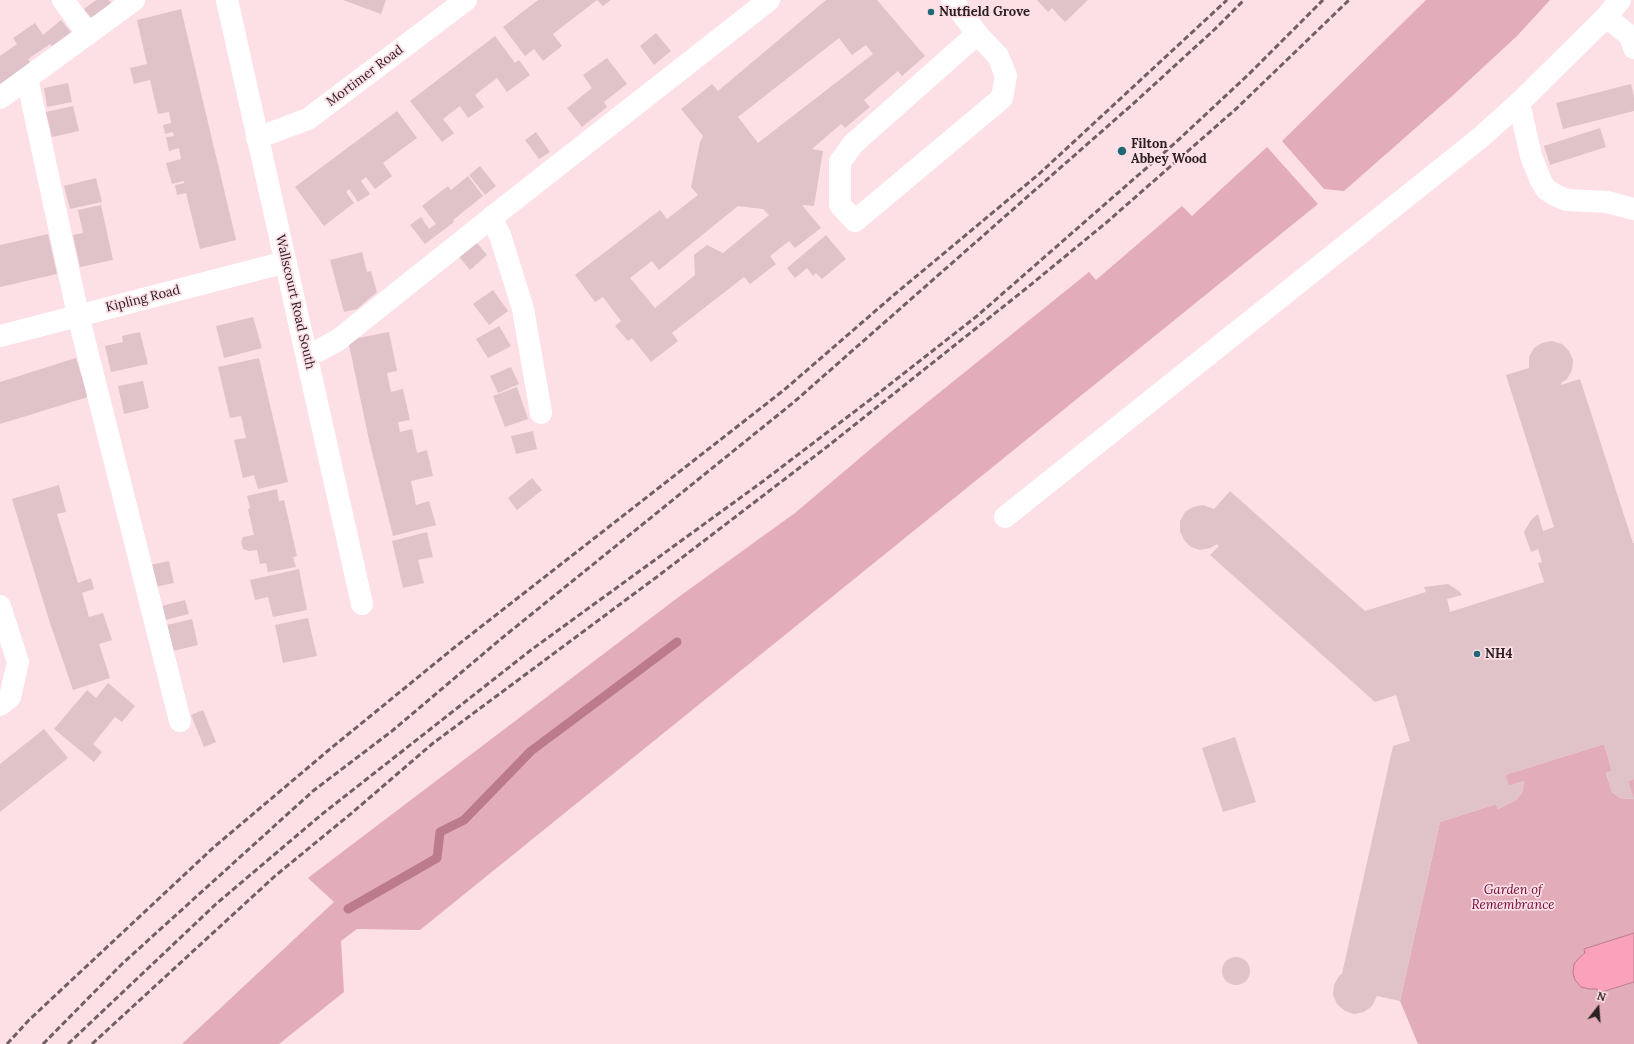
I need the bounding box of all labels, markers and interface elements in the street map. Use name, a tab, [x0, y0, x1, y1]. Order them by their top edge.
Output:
place label: Nutfield Grove	[939, 4, 1030, 20]
marker: Nutfield Grove	[926, 7, 936, 17]
street label: Mortimer Road	[324, 42, 406, 110]
place label: Filton Abbey Wood	[1131, 136, 1207, 167]
marker: Filton Abbey Wood	[1116, 145, 1128, 157]
street label: Wallscourt Road South	[272, 233, 318, 371]
street label: Kipling Road	[104, 282, 182, 316]
place label: NH4	[1485, 646, 1513, 662]
marker: NH4	[1472, 649, 1482, 659]
park label: Garden of Remembrance	[1471, 882, 1555, 913]
north arrow	[1578, 988, 1618, 1028]
text: N	[1595, 989, 1608, 1004]

